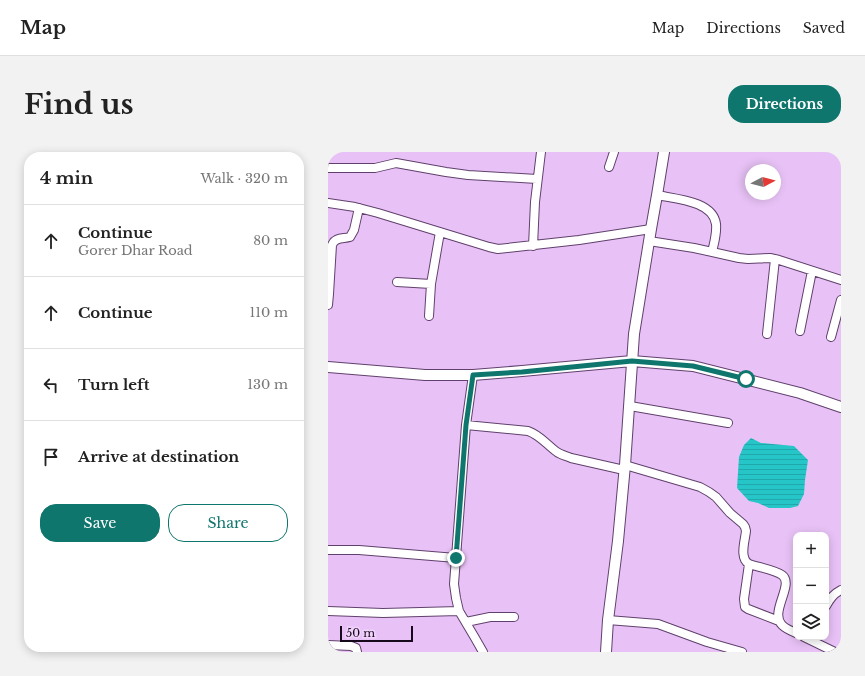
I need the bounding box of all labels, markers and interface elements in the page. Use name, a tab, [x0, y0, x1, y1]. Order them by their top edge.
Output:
text: Map	[20, 16, 66, 39]
text: Map	[652, 19, 684, 37]
text: Directions	[706, 19, 781, 37]
text: Saved	[803, 19, 845, 37]
button: Directions	[728, 85, 841, 123]
text: Find us	[24, 87, 134, 122]
north arrow	[745, 164, 781, 200]
text: 4 min	[40, 168, 93, 189]
text: Walk · 320 m	[200, 170, 288, 187]
text: Continue	[78, 223, 153, 242]
icon: ahead	[40, 230, 62, 252]
text: 80 m	[253, 232, 288, 249]
text: Gorer Dhar Road	[78, 242, 193, 259]
icon: ahead	[40, 302, 62, 324]
text: Continue	[78, 303, 153, 322]
text: 110 m	[249, 304, 288, 321]
route start	[737, 370, 755, 388]
icon: left	[40, 374, 62, 396]
text: Turn left	[78, 375, 149, 394]
text: 130 m	[247, 376, 288, 393]
icon: arrive	[40, 446, 62, 468]
text: Arrive at destination	[78, 447, 239, 466]
button: Save	[40, 504, 160, 542]
button: Share	[168, 504, 288, 542]
map controls	[793, 532, 829, 640]
button: +	[793, 532, 829, 568]
route end	[447, 549, 465, 567]
button: −	[793, 568, 829, 604]
button: layers	[793, 604, 829, 640]
scale bar	[340, 624, 413, 643]
text: 50 m	[346, 626, 375, 640]

